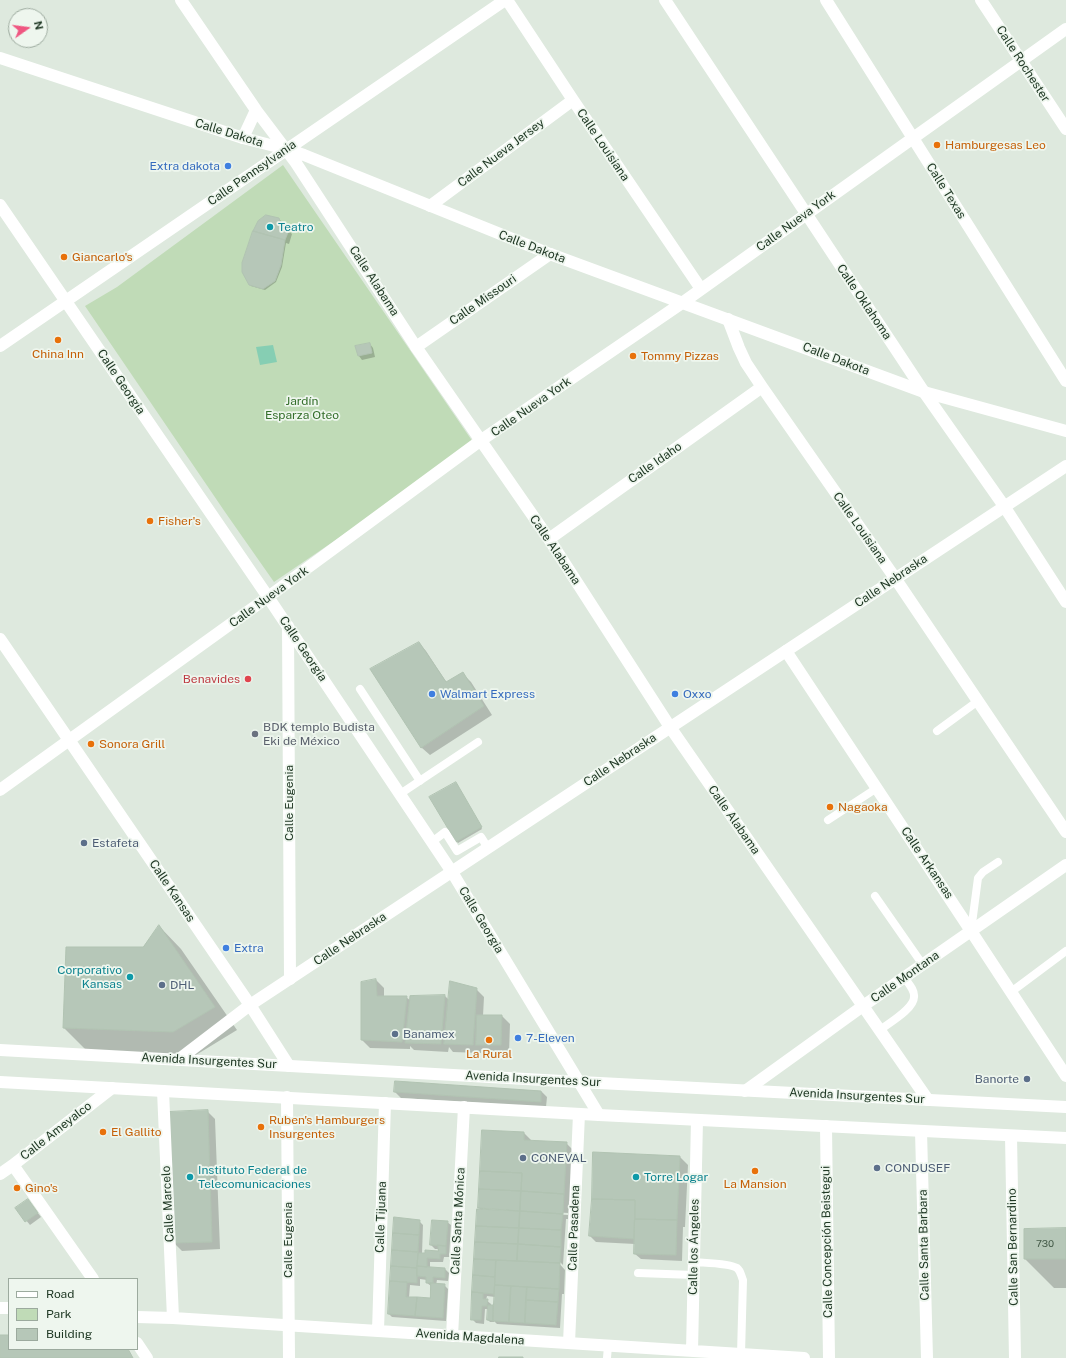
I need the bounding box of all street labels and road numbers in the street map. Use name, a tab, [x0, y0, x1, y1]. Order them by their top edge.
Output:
street label: Calle Rochester	[993, 23, 1053, 105]
street label: Calle Louisiana	[574, 106, 632, 184]
street label: Calle Dakota	[193, 116, 265, 150]
street label: Calle Nueva Jersey	[455, 116, 547, 190]
street label: Calle Pennsylvania	[205, 137, 299, 209]
street label: Calle Texas	[923, 160, 969, 222]
street label: Calle Nueva York	[754, 187, 838, 255]
street label: Calle Dakota	[497, 228, 567, 266]
street label: Calle Alabama	[346, 243, 402, 319]
street label: Calle Oklahoma	[834, 262, 894, 342]
street label: Calle Missouri	[447, 272, 519, 328]
street label: Calle Dakota	[801, 340, 871, 378]
street label: Calle Georgia	[94, 347, 148, 417]
street label: Calle Nueva York	[488, 374, 574, 440]
street label: Calle Idaho	[625, 439, 685, 487]
street label: Calle Louisiana	[830, 489, 890, 567]
street label: Calle Alabama	[526, 512, 584, 588]
street label: Calle Nebraska	[852, 551, 930, 611]
street label: Calle Nueva York	[227, 563, 311, 631]
street label: Calle Georgia	[276, 614, 330, 684]
street label: Calle Nebraska	[581, 730, 659, 790]
street label: Calle Eugenia	[282, 765, 296, 841]
street label: Calle Alabama	[705, 783, 763, 857]
street label: Calle Arkansas	[898, 824, 956, 902]
street label: Calle Kansas	[146, 857, 198, 925]
street label: Calle Georgia	[455, 884, 507, 956]
street label: Calle Nebraska	[311, 909, 389, 969]
street label: Calle Montana	[868, 948, 942, 1006]
street label: Avenida Insurgentes Sur	[141, 1050, 277, 1072]
street label: Avenida Insurgentes Sur	[465, 1068, 601, 1090]
street label: Avenida Insurgentes Sur	[789, 1085, 925, 1107]
street label: Calle Ameyalco	[18, 1099, 94, 1163]
street label: Calle Marcelo	[159, 1165, 177, 1243]
street label: Calle Concepción Beistegui	[818, 1166, 836, 1318]
street label: Calle Santa Mónica	[448, 1167, 468, 1275]
street label: Calle Tijuana	[373, 1181, 389, 1253]
street label: Calle Pasadena	[565, 1185, 583, 1271]
street label: Calle San Bernardino	[1005, 1188, 1021, 1306]
street label: Calle Santa Barbara	[916, 1189, 932, 1301]
street label: Calle los Ángeles	[686, 1199, 702, 1295]
street label: Calle Eugenia	[281, 1202, 295, 1278]
street label: Avenida Magdalena	[415, 1326, 525, 1348]

